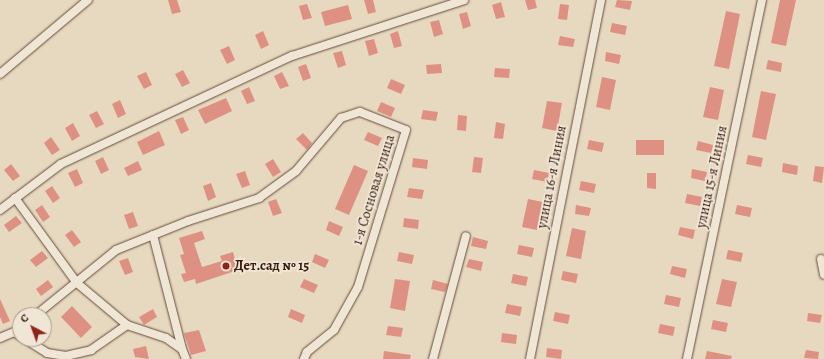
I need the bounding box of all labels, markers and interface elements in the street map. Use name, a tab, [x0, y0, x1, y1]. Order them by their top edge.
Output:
street label: улица 16-я Линия	[534, 124, 570, 230]
street label: улица 15-я Линия	[693, 124, 731, 230]
street label: 1-я Сосновая улица	[349, 133, 399, 247]
place label: Дет.сад № 15	[234, 258, 309, 274]
marker: Дет.сад № 15	[221, 261, 231, 271]
north arrow	[12, 307, 52, 347]
text: С	[17, 310, 32, 326]

